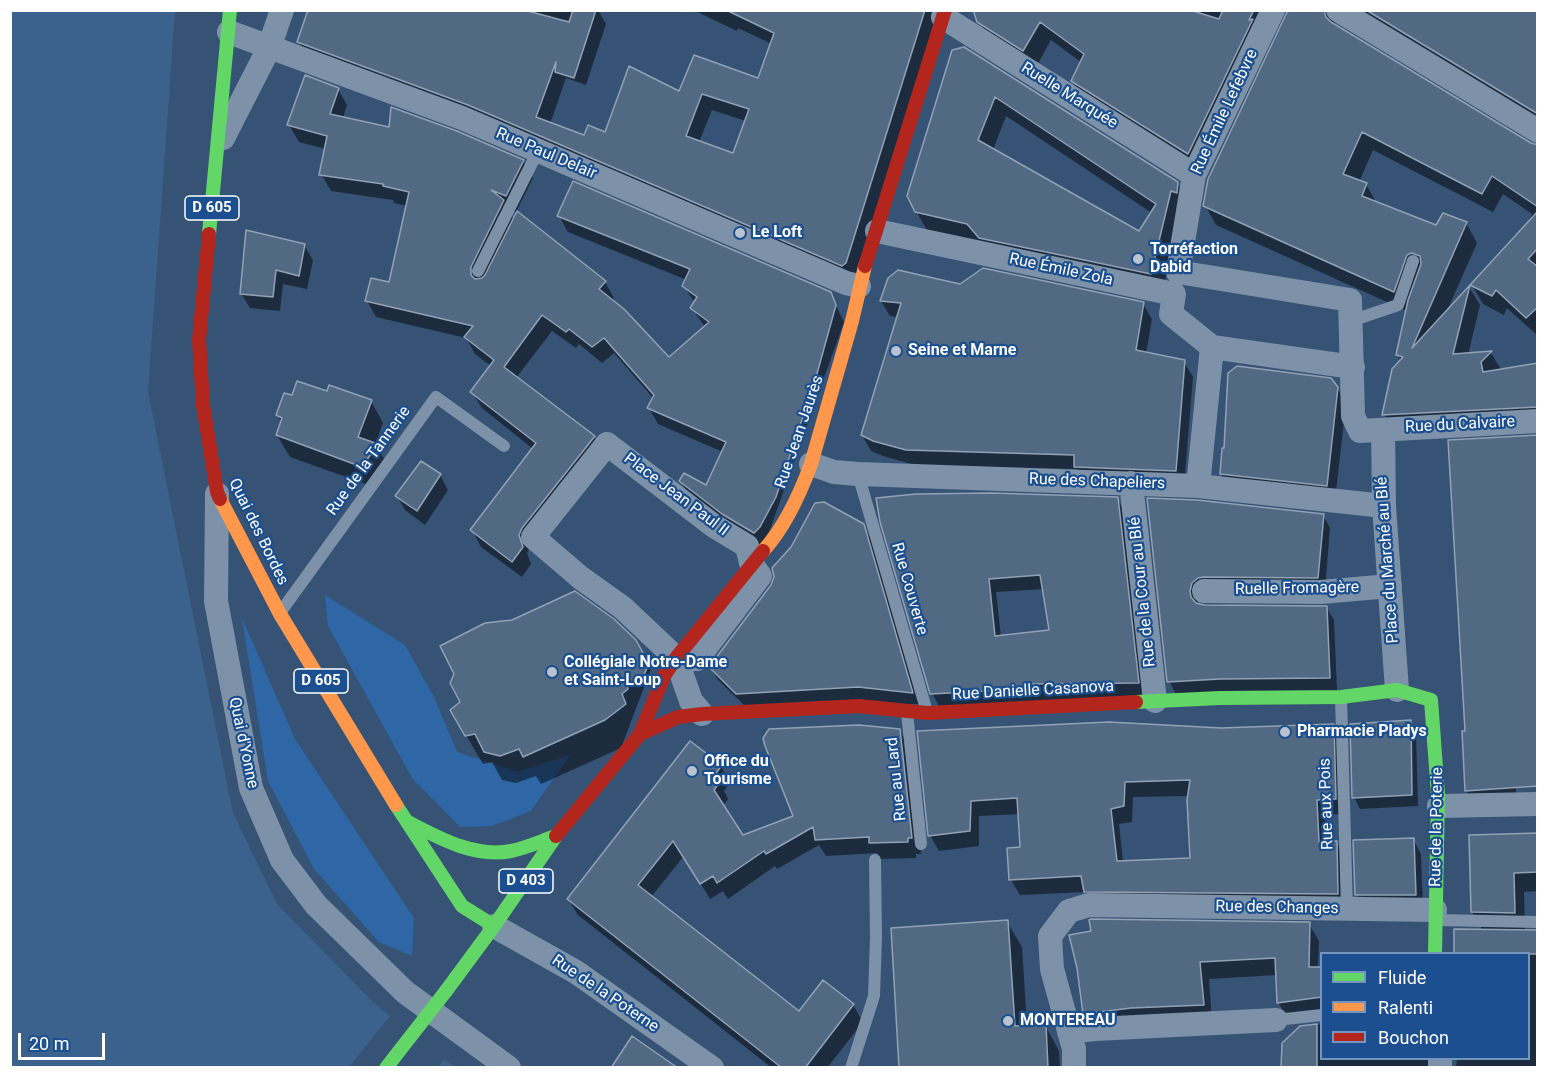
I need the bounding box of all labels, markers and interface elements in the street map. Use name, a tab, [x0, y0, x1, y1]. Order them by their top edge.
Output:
street label: Rue Émile Lefebvre	[1188, 46, 1262, 178]
street label: Ruelle Marquée	[1017, 59, 1121, 133]
street label: Rue Paul Delair	[493, 124, 599, 184]
road number: D 605	[185, 196, 239, 220]
place label: Le Loft	[752, 223, 802, 243]
marker: Le Loft	[733, 226, 747, 240]
place label: Torréfaction Dabid	[1150, 240, 1238, 278]
street label: Rue Émile Zola	[1007, 250, 1115, 290]
marker: Torréfaction Dabid	[1131, 252, 1145, 266]
place label: Seine et Marne	[908, 341, 1016, 361]
marker: Seine et Marne	[889, 344, 903, 358]
street label: Rue Jean Jaurès	[772, 373, 828, 491]
street label: Rue de la Tannerie	[323, 403, 415, 519]
street label: Rue du Calvaire	[1405, 413, 1515, 437]
street label: Place Jean Paul II	[620, 449, 732, 541]
street label: Rue des Chapeliers	[1029, 470, 1165, 494]
street label: Quai des Bordes	[224, 476, 292, 588]
street label: Place du Marché au Blé	[1373, 476, 1403, 644]
street label: Rue de la Cour au Blé	[1126, 516, 1160, 668]
street label: Rue Couverte	[887, 541, 931, 637]
street label: Ruelle Fromagère	[1235, 578, 1359, 600]
place label: Collégiale Notre-Dame et Saint-Loup	[564, 653, 727, 691]
marker: Collégiale Notre-Dame et Saint-Loup	[545, 665, 559, 679]
road number: D 605	[294, 669, 348, 693]
street label: Rue Danielle Casanova	[952, 677, 1114, 705]
street label: Quai d'Yonne	[224, 696, 262, 790]
place label: Pharmacie Pladys	[1297, 722, 1427, 742]
marker: Pharmacie Pladys	[1278, 725, 1292, 739]
street label: Rue au Lard	[883, 736, 911, 822]
place label: Office du Tourisme	[704, 752, 771, 790]
street label: Rue aux Pois	[1316, 758, 1338, 850]
marker: Office du Tourisme	[685, 764, 699, 778]
street label: Rue de la Poterie	[1426, 767, 1448, 887]
road number: D 403	[499, 869, 553, 893]
street label: Rue des Changes	[1215, 897, 1339, 919]
street label: Rue de la Poterne	[548, 951, 662, 1037]
legend	[1320, 952, 1530, 1060]
text: Fluide	[1378, 967, 1426, 988]
text: Ralenti	[1378, 997, 1433, 1018]
place label: MONTEREAU	[1020, 1011, 1115, 1031]
marker: MONTEREAU	[1001, 1014, 1015, 1028]
scale bar	[21, 1021, 108, 1059]
text: Bouchon	[1378, 1027, 1449, 1048]
text: 20 m	[29, 1033, 69, 1054]

